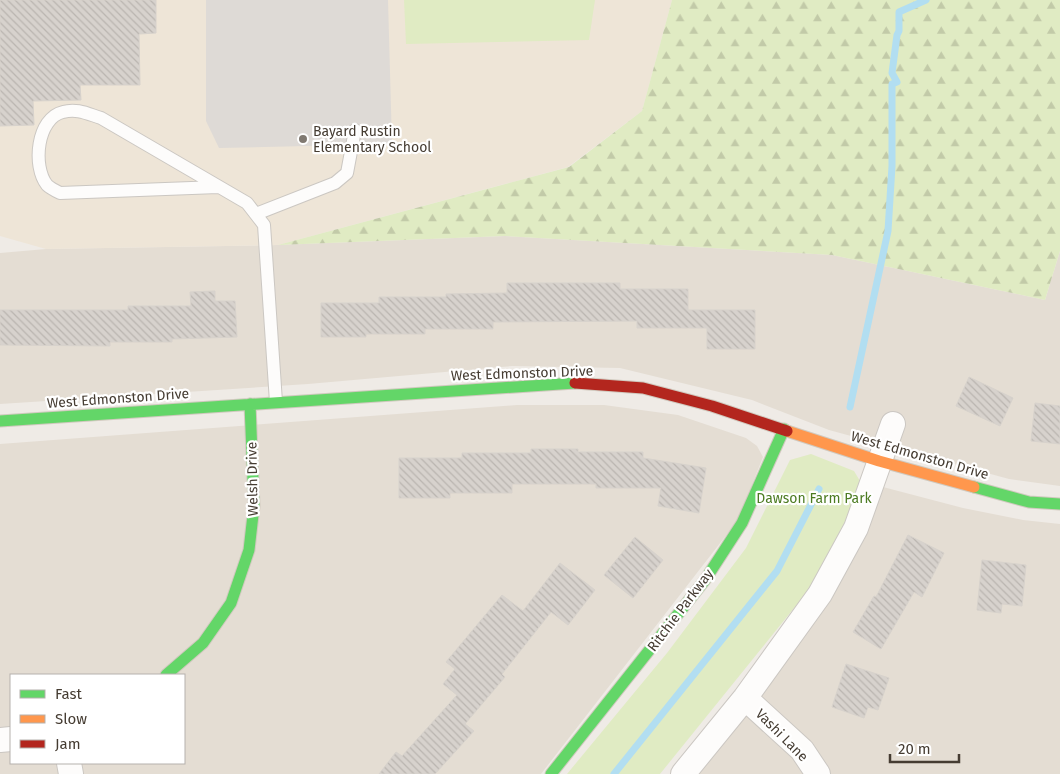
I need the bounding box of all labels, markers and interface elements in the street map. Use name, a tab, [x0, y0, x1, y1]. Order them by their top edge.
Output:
place label: Bayard Rustin Elementary School	[313, 123, 431, 156]
marker: Bayard Rustin Elementary School	[297, 133, 309, 145]
street label: West Edmonston Drive	[450, 363, 594, 384]
street label: West Edmonston Drive	[46, 385, 190, 412]
street label: West Edmonston Drive	[849, 428, 991, 483]
street label: Welsh Drive	[243, 442, 262, 516]
park label: Dawson Farm Park	[756, 490, 873, 507]
street label: Ritchie Parkway	[644, 566, 717, 655]
legend	[10, 674, 185, 764]
text: Fast	[55, 685, 82, 703]
street label: Vashi Lane	[752, 706, 811, 765]
text: Slow	[55, 710, 87, 728]
scale bar	[890, 732, 959, 764]
text: Jam	[55, 735, 81, 753]
text: 20 m	[898, 740, 931, 758]

